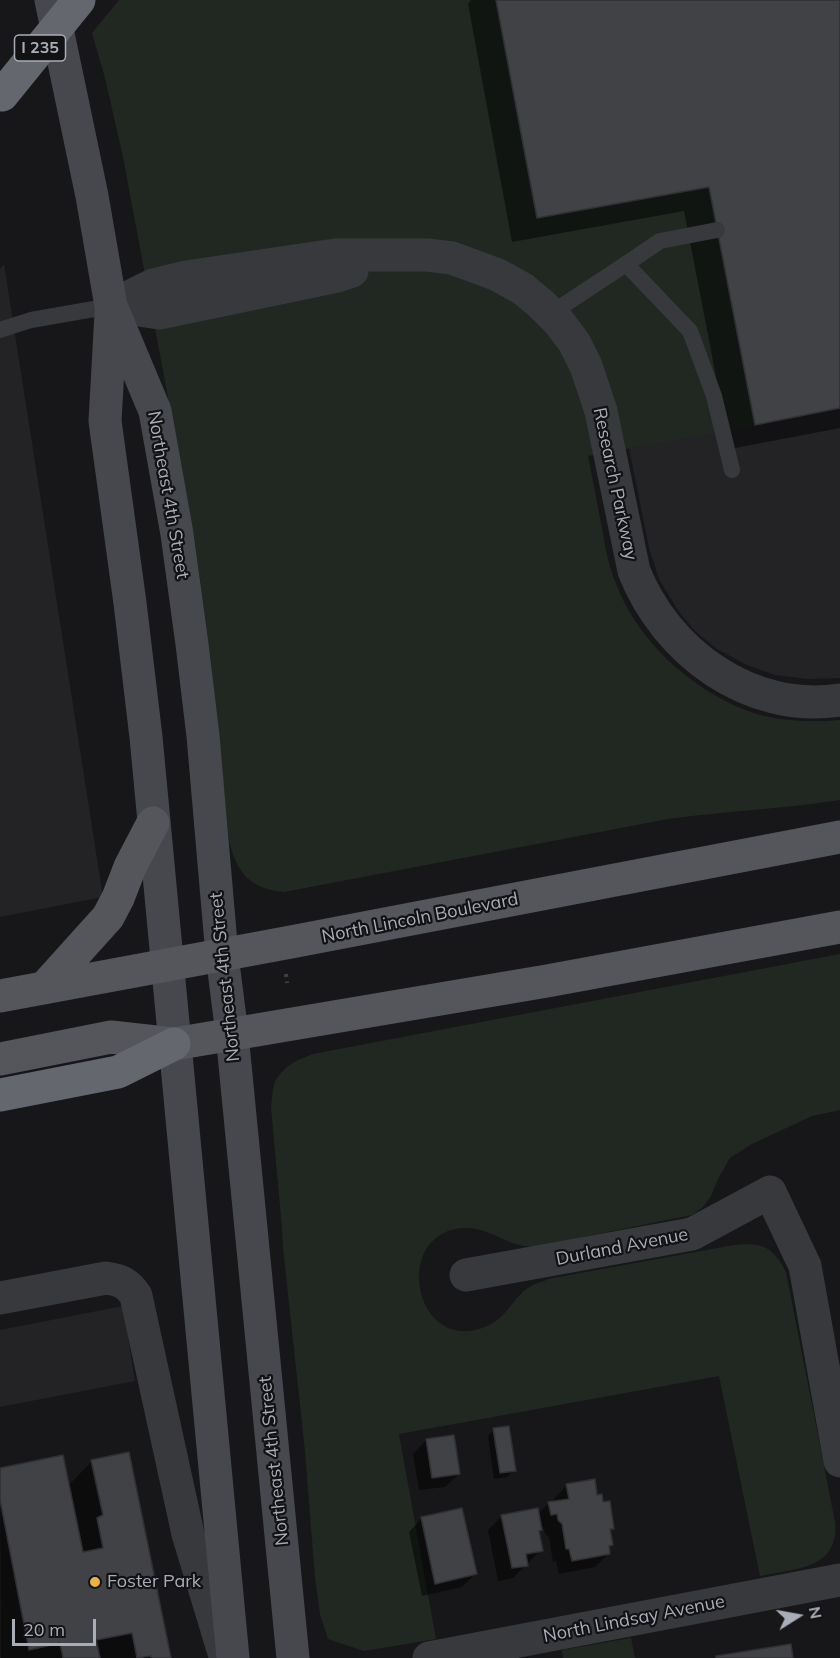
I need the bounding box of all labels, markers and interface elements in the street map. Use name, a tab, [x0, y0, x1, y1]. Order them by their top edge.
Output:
road number: I 235	[15, 35, 66, 61]
street label: Research Parkway	[588, 406, 642, 562]
street label: Northeast 4th Street	[143, 409, 193, 581]
street label: North Lincoln Boulevard	[320, 888, 520, 948]
street label: Northeast 4th Street	[205, 891, 245, 1063]
street label: Durland Avenue	[554, 1224, 690, 1270]
street label: Northeast 4th Street	[254, 1375, 294, 1547]
place label: Foster Park	[107, 1571, 201, 1593]
marker: Foster Park	[88, 1575, 102, 1589]
north arrow	[768, 1586, 828, 1646]
street label: North Lindsay Avenue	[541, 1591, 727, 1647]
text: N	[805, 1605, 827, 1620]
scale bar	[15, 1607, 99, 1645]
text: 20 m	[23, 1618, 65, 1641]

